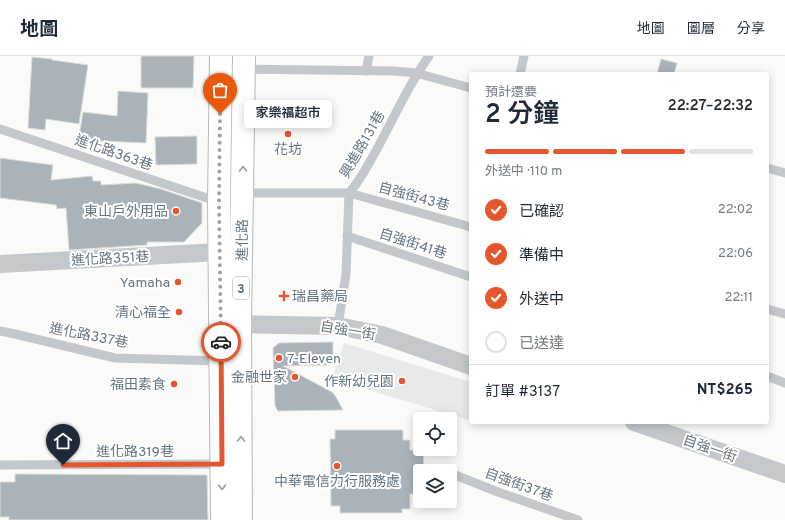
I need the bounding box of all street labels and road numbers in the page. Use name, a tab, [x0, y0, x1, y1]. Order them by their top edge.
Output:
street label: 興進路131巷	[337, 108, 389, 181]
street label: 進化路363巷	[72, 131, 155, 175]
street label: 自強街43巷	[376, 180, 451, 215]
street label: 進化路	[234, 219, 252, 261]
street label: 自強街41巷	[377, 226, 448, 263]
street label: 進化路351巷	[70, 248, 150, 270]
road number: 3	[233, 277, 249, 299]
street label: 自強一街	[319, 319, 377, 344]
street label: 進化路337巷	[48, 320, 130, 352]
street label: 自強一街	[680, 432, 739, 467]
street label: 進化路319巷	[96, 443, 174, 461]
street label: 自強街37巷	[482, 465, 555, 506]

